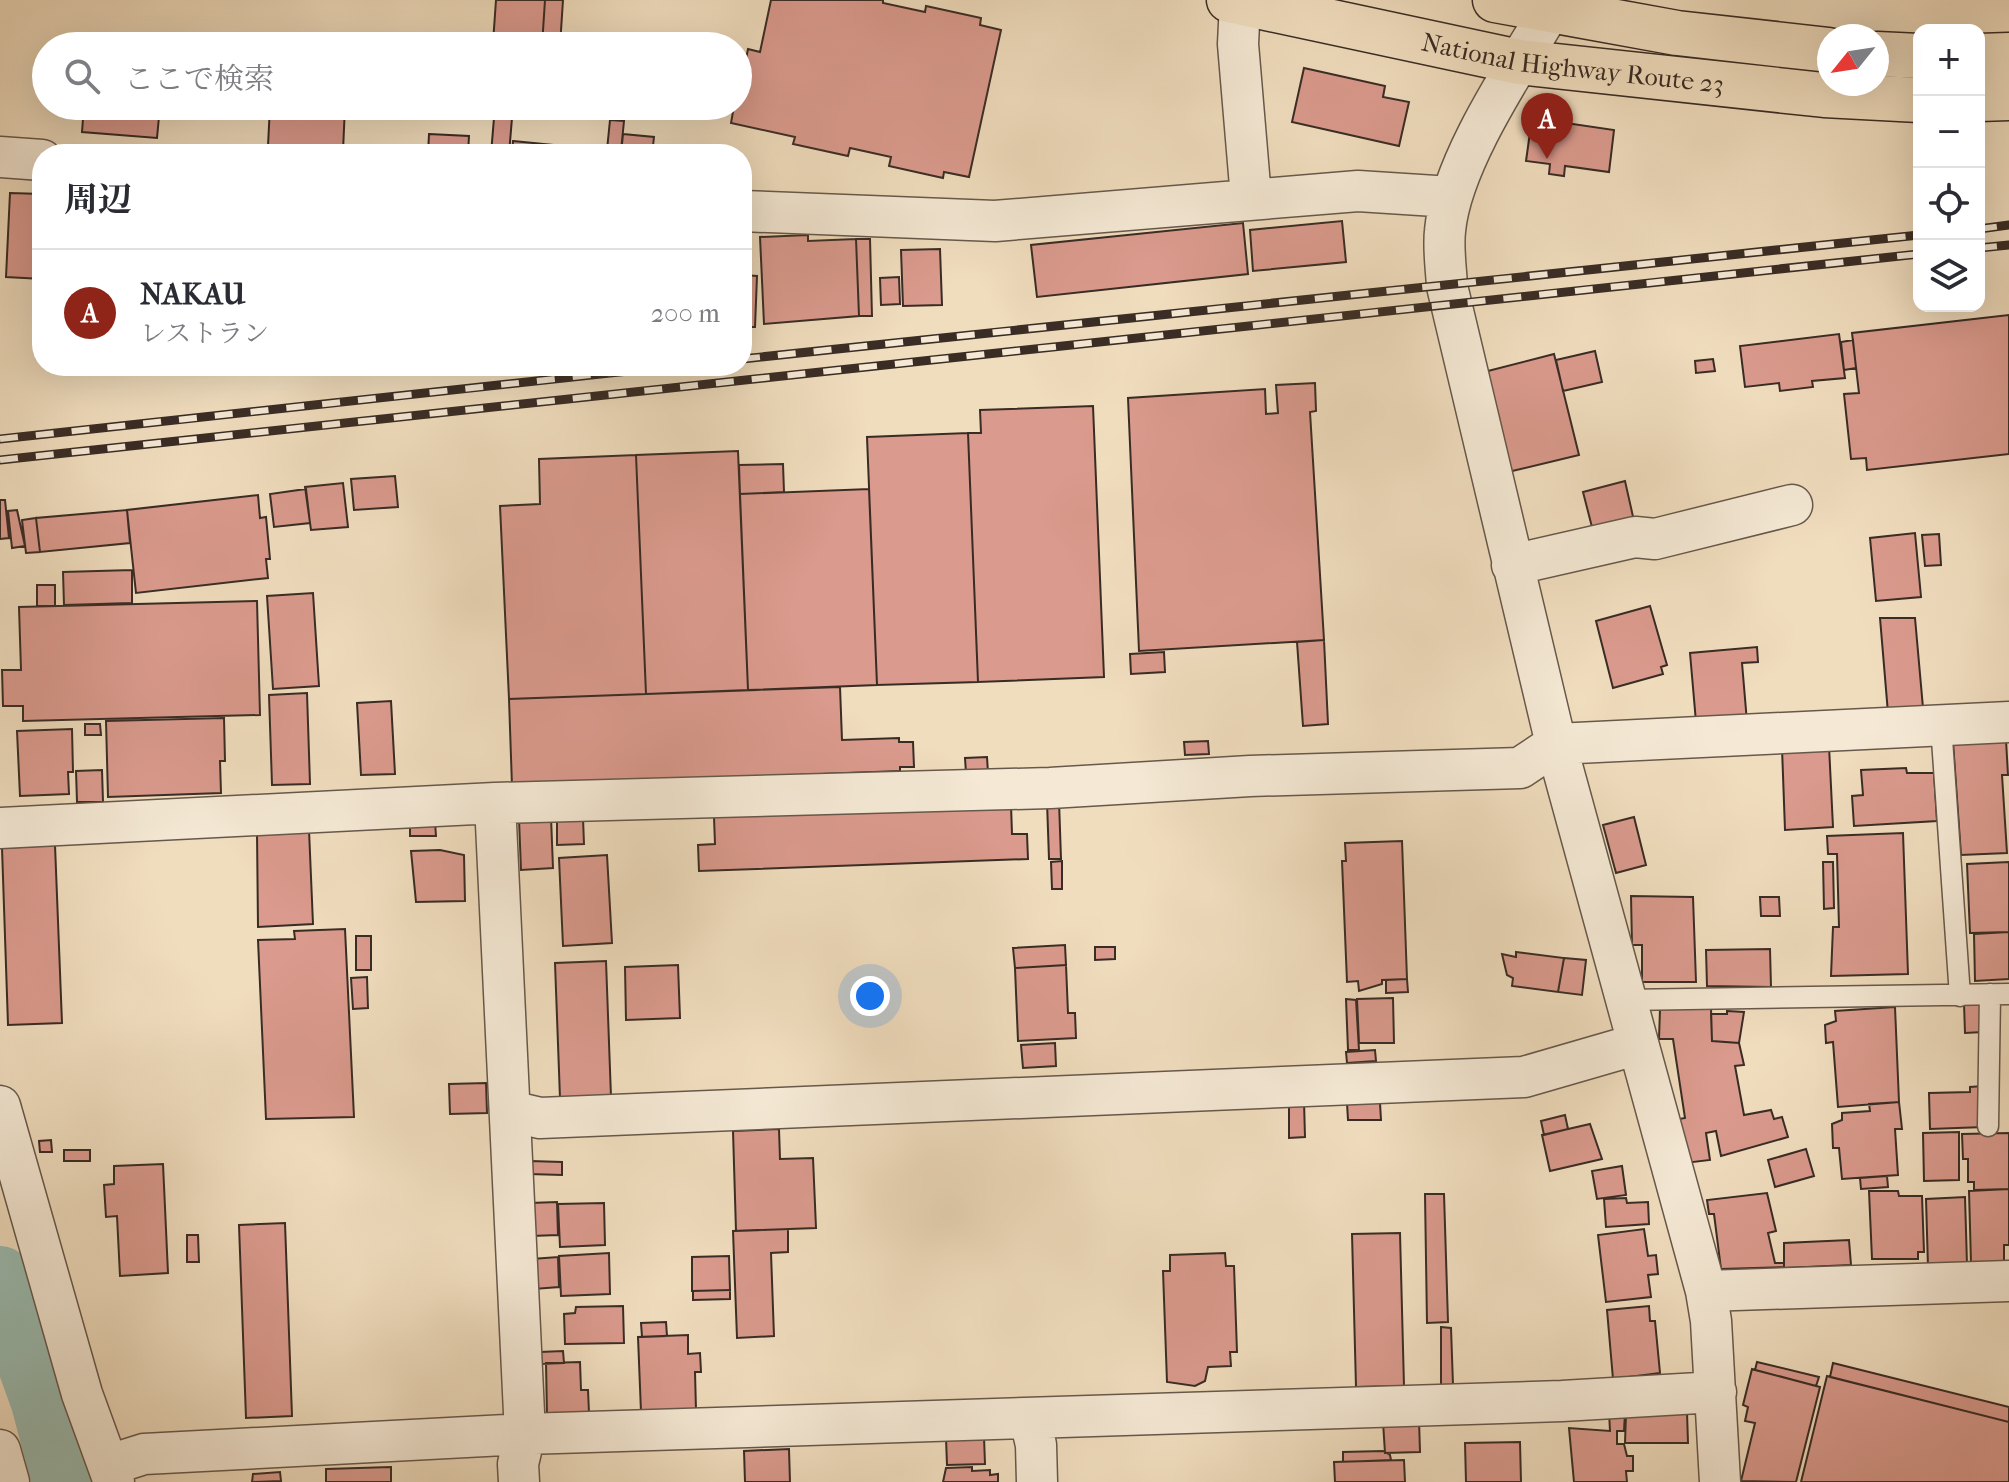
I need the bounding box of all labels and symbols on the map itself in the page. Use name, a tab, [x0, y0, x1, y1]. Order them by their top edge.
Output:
north arrow	[1817, 24, 1889, 96]
street label: National Highway Route 23	[1419, 27, 1725, 100]
pin: A	[1521, 93, 1573, 159]
your location	[850, 976, 890, 1016]

